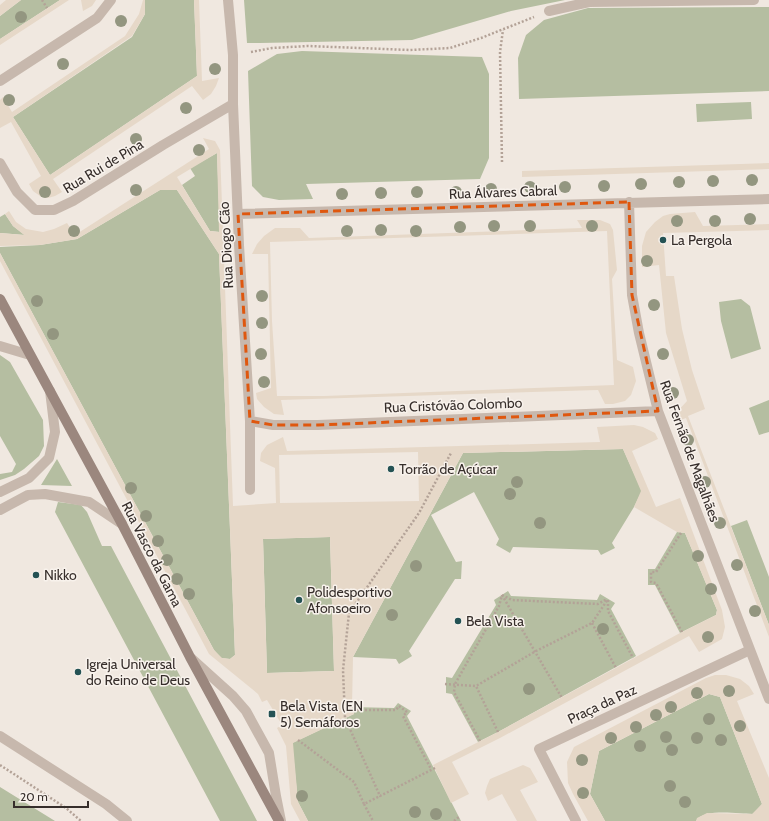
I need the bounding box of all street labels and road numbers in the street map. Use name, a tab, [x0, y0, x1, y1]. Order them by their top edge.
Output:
street label: Rua Rui de Pina	[59, 135, 147, 197]
street label: Rua Álvares Cabral	[448, 181, 558, 203]
street label: Rua Diogo Cão	[215, 201, 237, 289]
street label: Rua Fernão de Magalhães	[656, 378, 724, 525]
street label: Rua Cristóvão Colombo	[383, 394, 523, 416]
street label: Rua Vasco da Gama	[118, 498, 186, 610]
street label: Praça da Paz	[565, 680, 640, 728]

